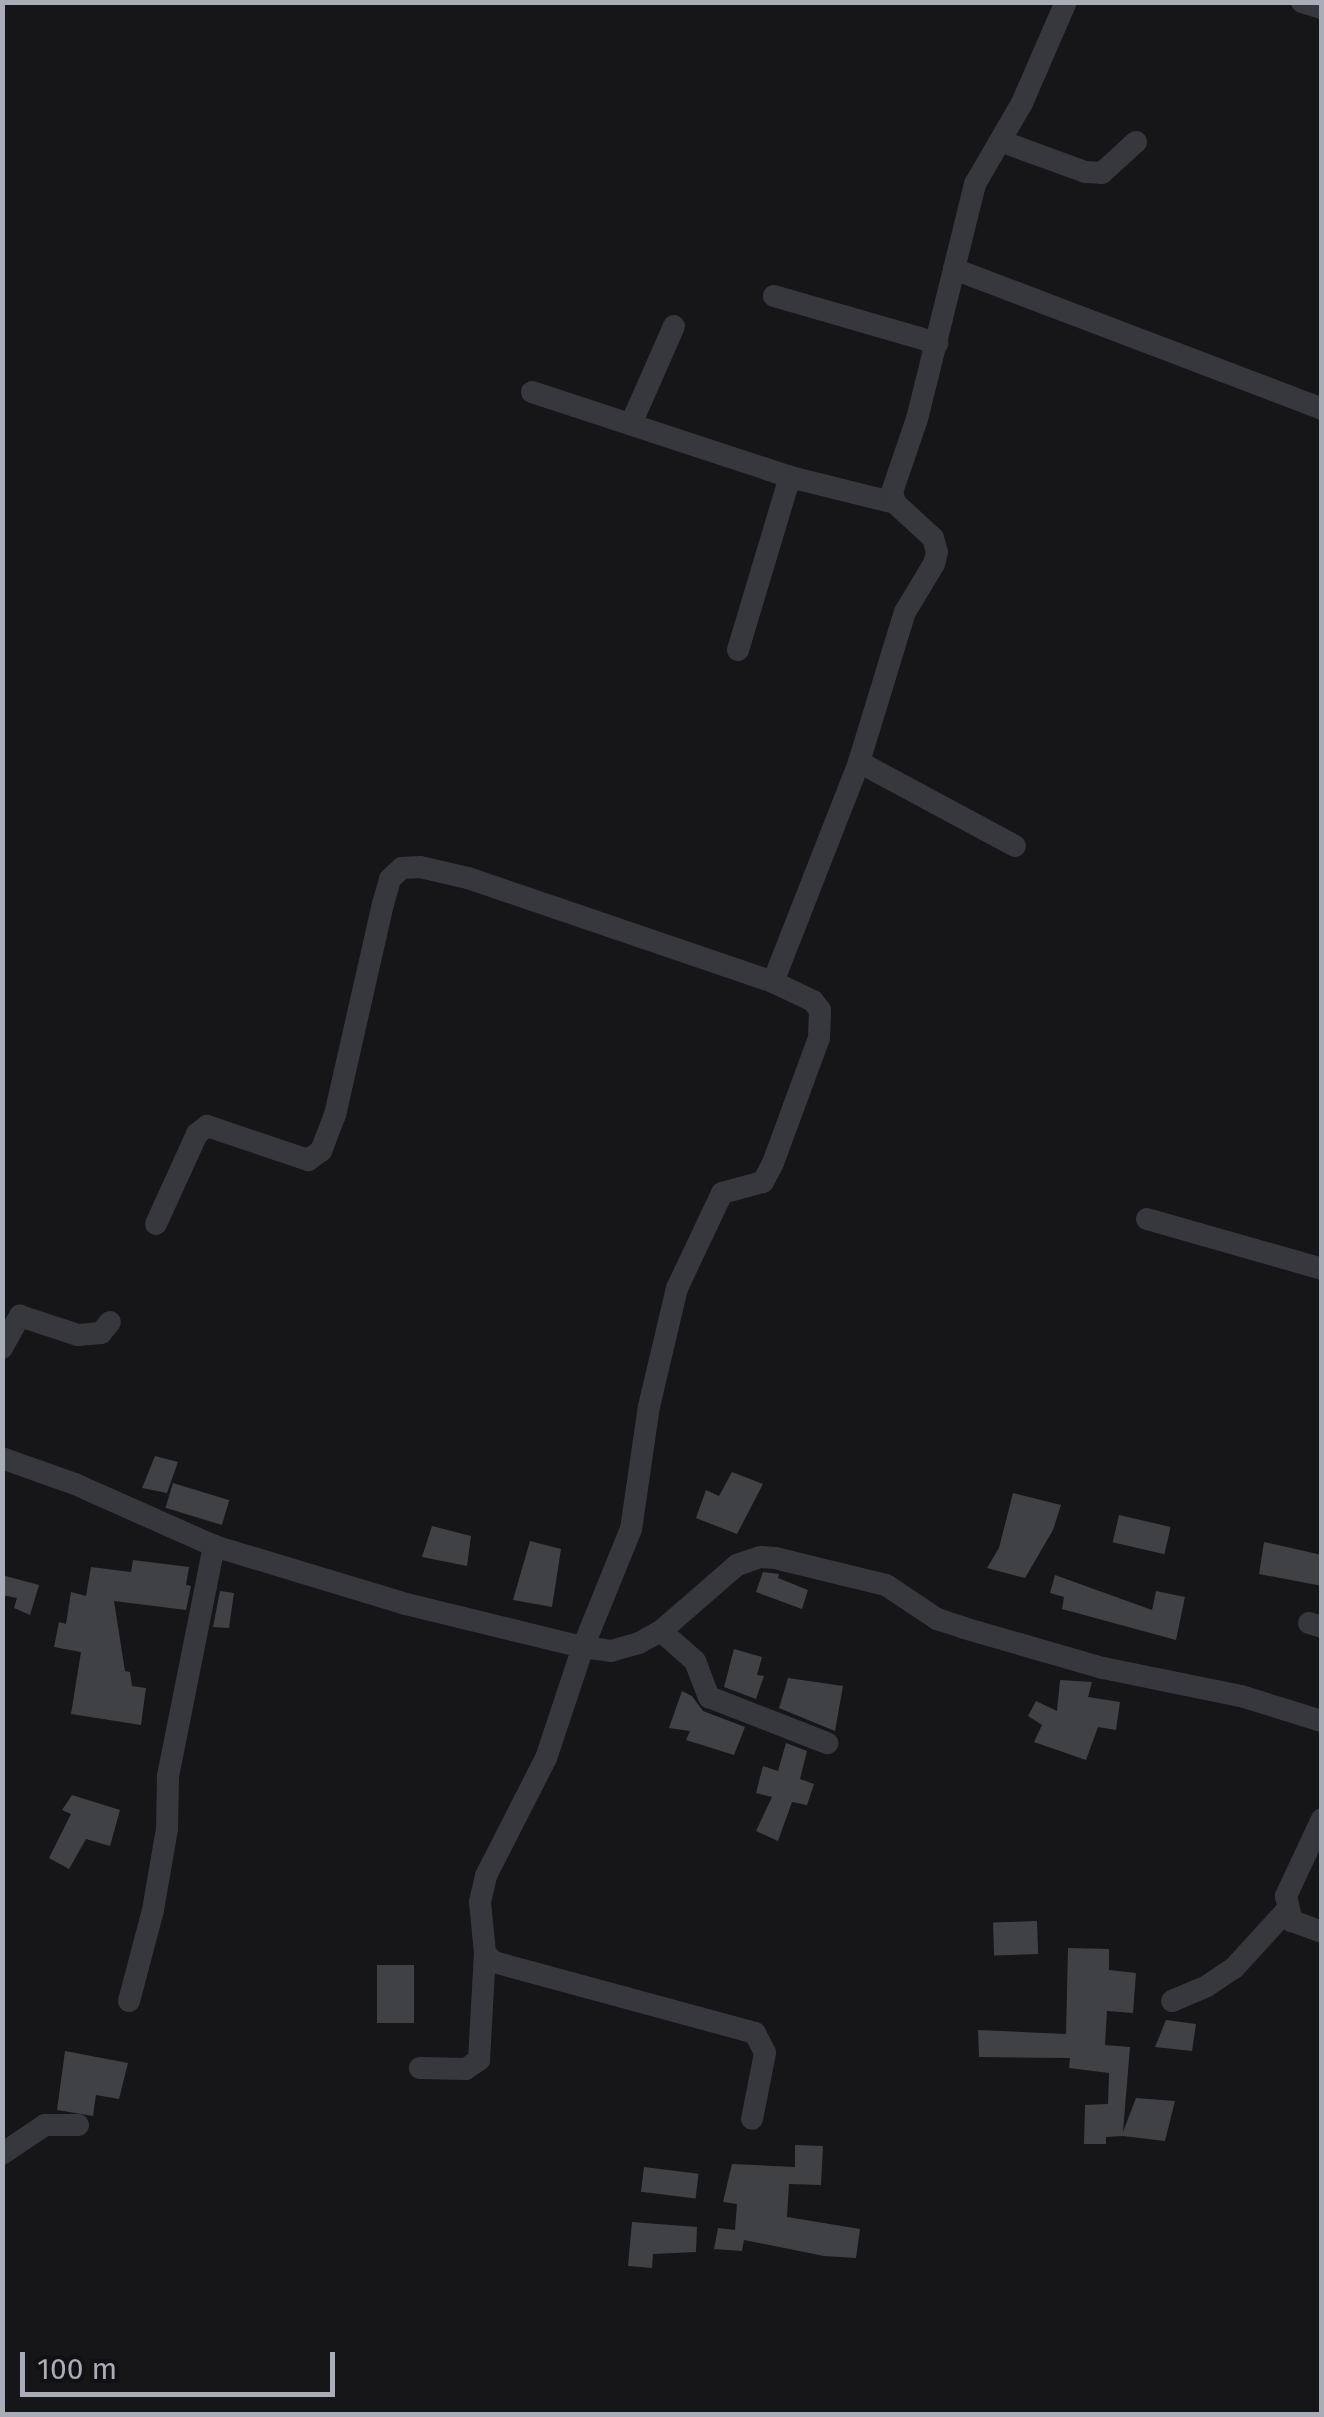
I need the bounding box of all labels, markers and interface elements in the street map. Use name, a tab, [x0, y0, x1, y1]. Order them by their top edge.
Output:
scale bar	[25, 2332, 340, 2394]
text: 100 m	[37, 2351, 117, 2387]

